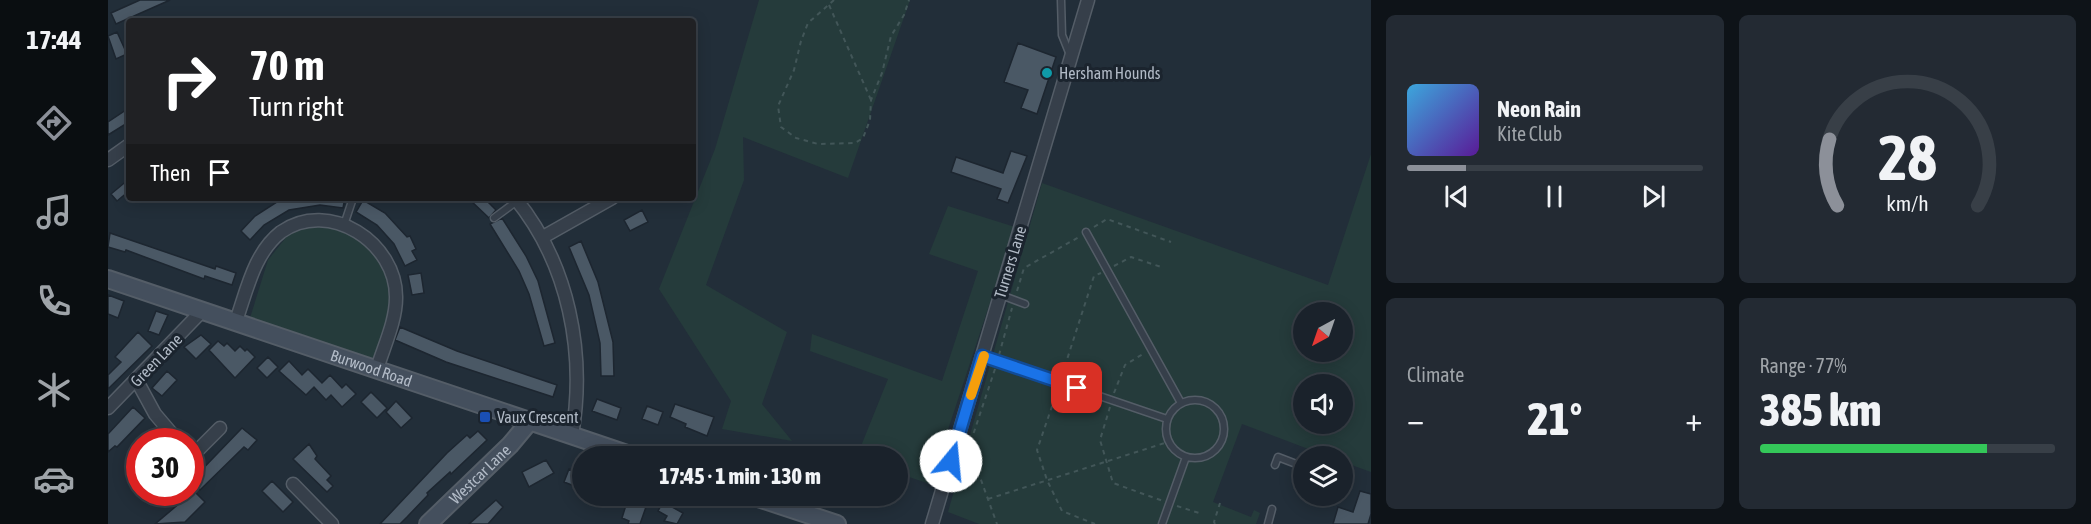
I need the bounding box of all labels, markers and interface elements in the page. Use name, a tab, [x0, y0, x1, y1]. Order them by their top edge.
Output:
text: 17:44	[26, 24, 82, 55]
text: 70 m	[249, 41, 324, 89]
icon: right	[150, 42, 228, 120]
place label: Hersham Hounds	[1059, 64, 1161, 82]
marker: Hersham Hounds	[1040, 66, 1054, 80]
text: Turn right	[249, 91, 344, 122]
text: Neon Rain	[1497, 96, 1581, 122]
icon: directions	[33, 102, 75, 144]
text: Kite Club	[1497, 122, 1562, 145]
text: 28	[1878, 122, 1937, 193]
icon: arrive	[203, 156, 236, 189]
text: Then	[150, 160, 191, 186]
icon: previous	[1440, 180, 1473, 213]
icon: pause	[1538, 180, 1571, 213]
icon: next	[1637, 180, 1670, 213]
icon: music	[33, 191, 75, 233]
text: km/h	[1886, 191, 1929, 216]
street label: Turners Lane	[990, 224, 1030, 300]
icon: phone	[33, 280, 75, 322]
north arrow	[1293, 302, 1353, 362]
map controls	[1293, 302, 1353, 506]
street label: Green Lane	[127, 330, 185, 390]
street label: Burwood Road	[328, 346, 415, 390]
text: Range · 77%	[1760, 354, 1847, 377]
pin	[1051, 362, 1102, 413]
text: Climate	[1407, 363, 1464, 386]
icon: climate	[33, 369, 75, 411]
icon: arrive	[1060, 371, 1093, 404]
button: sound	[1293, 374, 1353, 434]
text: 385 km	[1760, 384, 1881, 436]
text: 21°	[1527, 393, 1582, 445]
text: −	[1407, 400, 1424, 438]
text: +	[1685, 400, 1702, 438]
place label: Vaux Crescent	[497, 408, 579, 426]
marker: Vaux Crescent	[478, 410, 492, 424]
speed limit sign: 30	[126, 428, 204, 506]
position arrow	[919, 429, 983, 493]
street label: Westcar Lane	[446, 441, 514, 507]
button: layers	[1293, 446, 1353, 506]
icon: car	[33, 458, 75, 500]
text: 17:45 · 1 min · 130 m	[659, 463, 821, 489]

